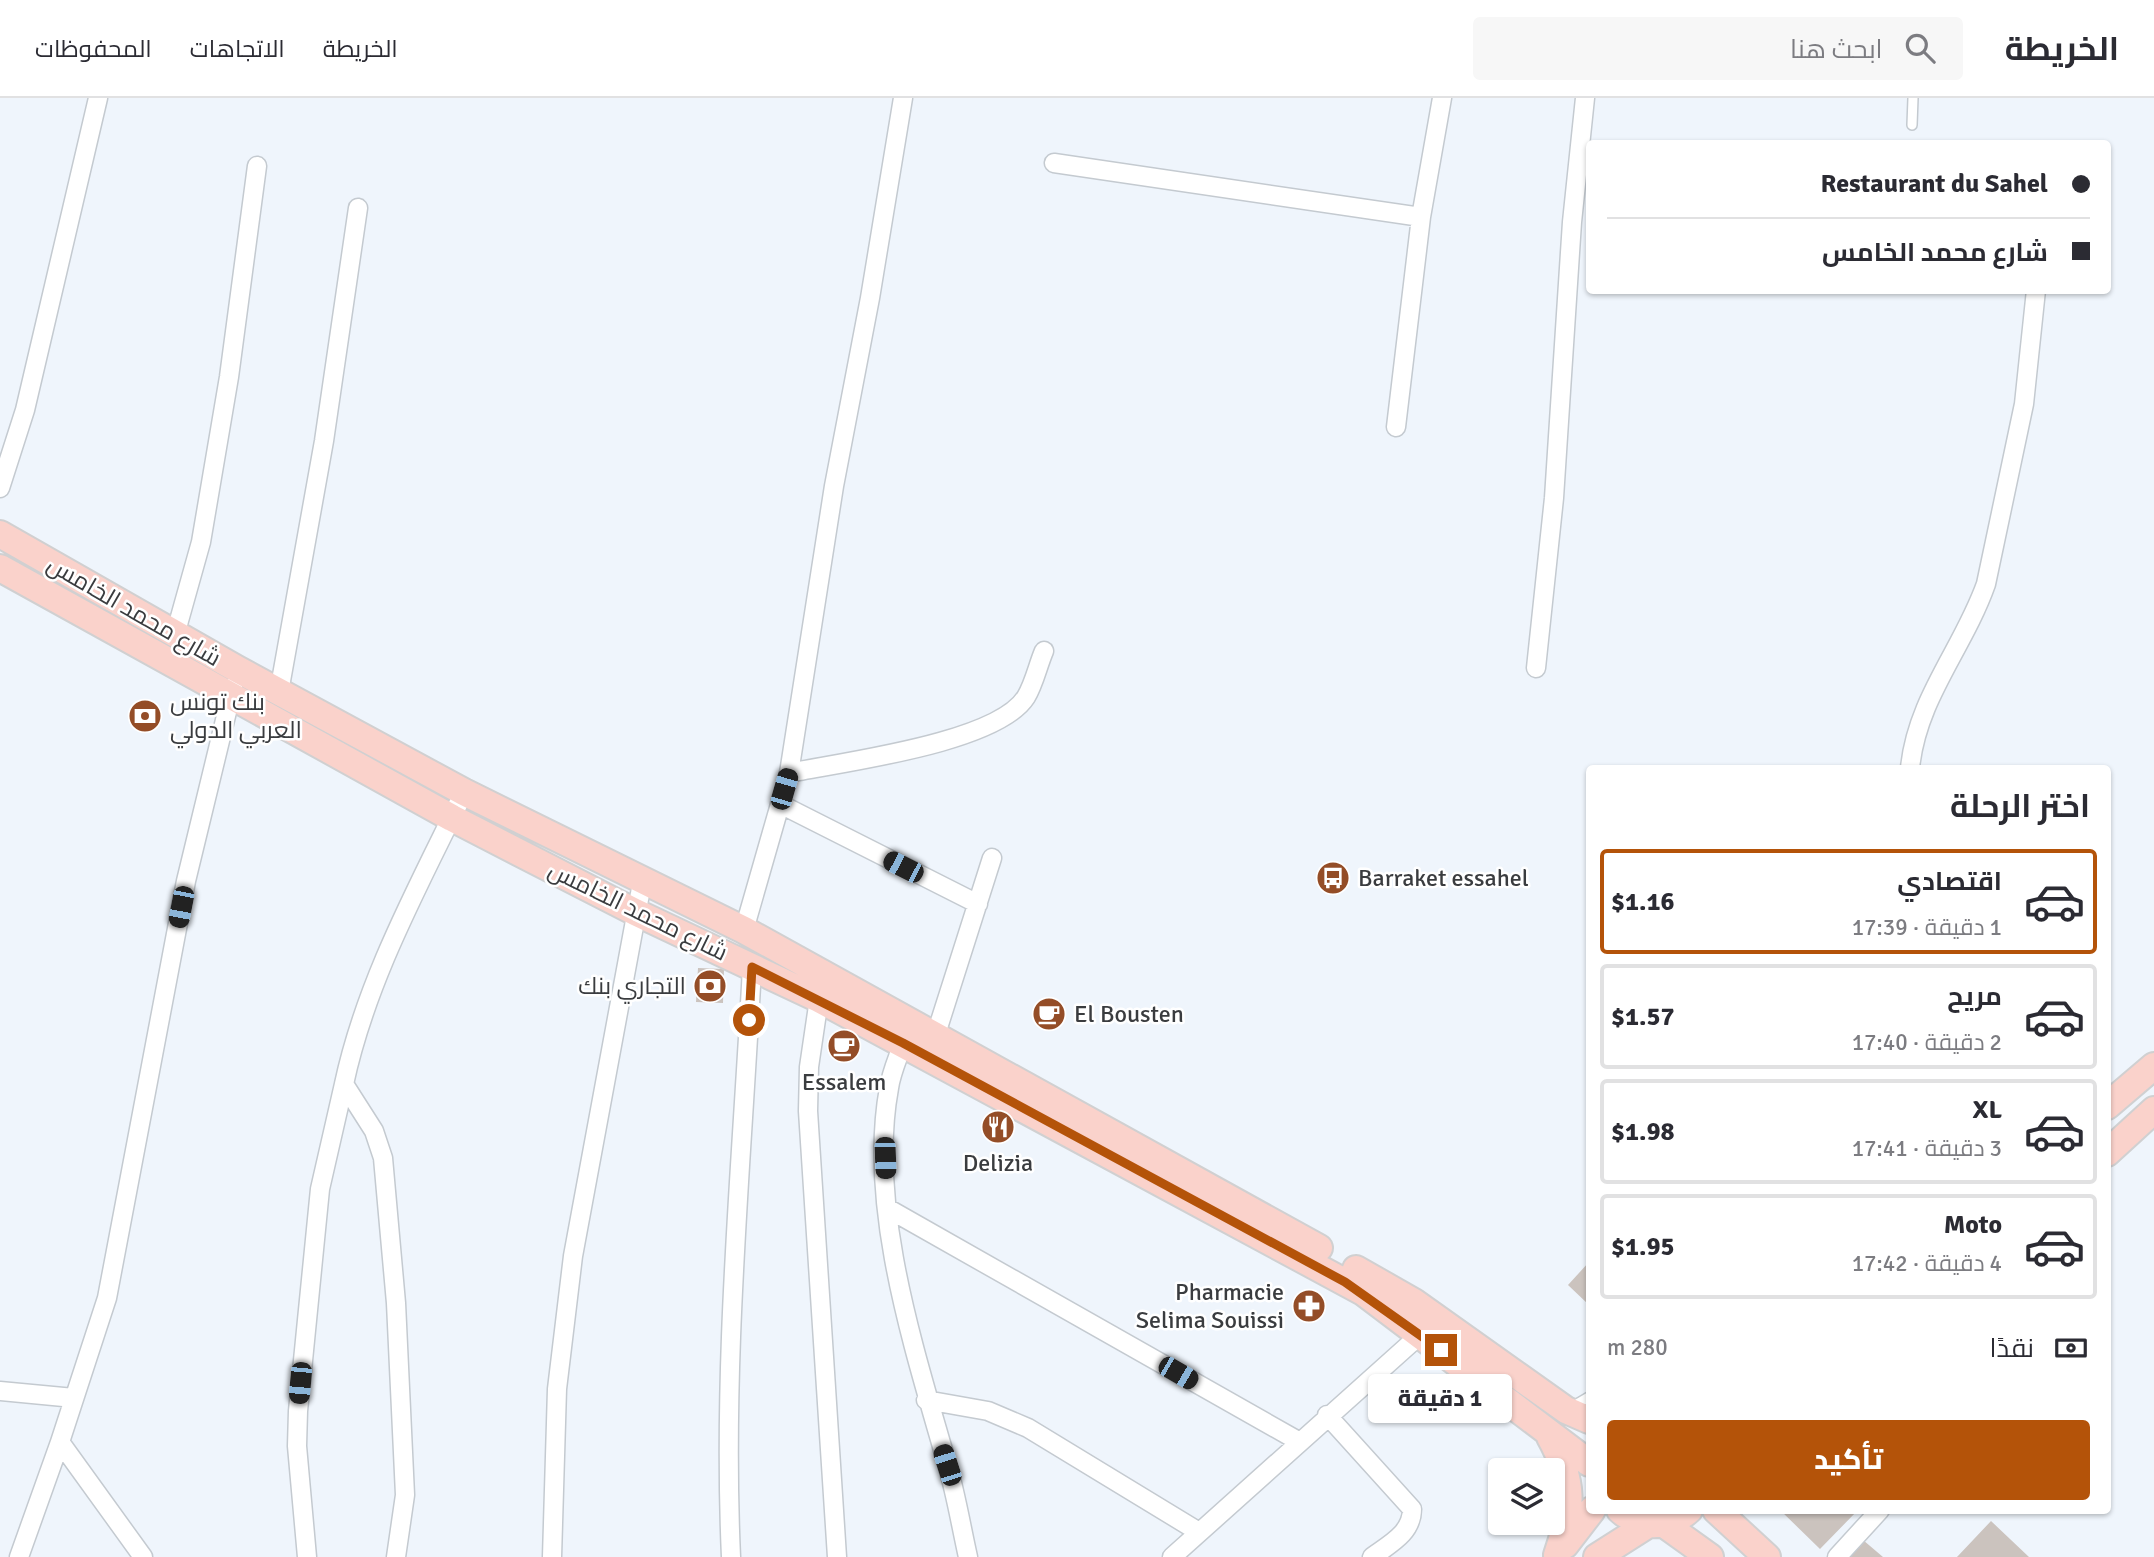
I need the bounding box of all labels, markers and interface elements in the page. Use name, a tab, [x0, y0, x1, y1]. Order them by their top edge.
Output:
search box	[1473, 17, 1963, 80]
icon: search	[1901, 29, 1939, 67]
text: الخريطة	[2005, 29, 2119, 70]
text: المحفوظات	[35, 34, 152, 64]
text: الاتجاهات	[190, 34, 285, 64]
text: الخريطة	[323, 34, 398, 64]
text: ابحث هنا	[1790, 34, 1883, 66]
text: Restaurant du Sahel	[1821, 168, 2048, 200]
text: شارع محمد الخامس	[1822, 237, 2048, 269]
street label: شارع محمد الخامس	[41, 549, 226, 674]
place label: بنك تونس العربي الدولي	[170, 687, 302, 749]
bank icon: بنك تونس العربي الدولي	[126, 697, 164, 735]
car	[769, 766, 800, 812]
text: اختر الرحلة	[1950, 787, 2090, 826]
car	[880, 848, 927, 886]
street label: شارع محمد الخامس	[543, 855, 733, 968]
bus stop icon: Barraket essahel	[1314, 859, 1352, 897]
place label: Barraket essahel	[1358, 863, 1529, 893]
text: اقتصادي	[1897, 866, 2002, 898]
icon: car	[2023, 870, 2086, 933]
car	[167, 884, 196, 930]
text: $1.16	[1611, 886, 1675, 918]
text: 1 دقيقة · 17:39	[1852, 913, 2002, 942]
bank icon: التجاري بنك	[691, 967, 729, 1005]
place label: التجاري بنك	[578, 971, 686, 1004]
text: مريح	[1947, 981, 2002, 1013]
icon: car	[2023, 985, 2086, 1048]
cafe icon: El Bousten	[1030, 995, 1068, 1033]
place label: El Bousten	[1074, 999, 1184, 1029]
text: $1.57	[1611, 1001, 1675, 1033]
route start	[733, 1004, 765, 1036]
cafe icon: Essalem	[825, 1027, 863, 1065]
text: 2 دقيقة · 17:40	[1852, 1028, 2002, 1057]
place label: Essalem	[802, 1067, 886, 1097]
text: XL	[1972, 1094, 2002, 1126]
icon: car	[2023, 1100, 2086, 1163]
restaurant icon: Delizia	[979, 1108, 1017, 1146]
text: $1.98	[1611, 1116, 1675, 1148]
text: 3 دقيقة · 17:41	[1852, 1134, 2002, 1163]
car	[874, 1137, 897, 1179]
place label: Delizia	[963, 1148, 1033, 1178]
text: Moto	[1944, 1209, 2002, 1241]
icon: car	[2023, 1215, 2086, 1278]
text: $1.95	[1611, 1231, 1675, 1263]
text: 4 دقيقة · 17:42	[1852, 1249, 2002, 1278]
place label: Pharmacie Selima Souissi	[1136, 1277, 1284, 1335]
pharmacy icon: Pharmacie Selima Souissi	[1290, 1287, 1328, 1325]
icon: cash	[2052, 1329, 2090, 1367]
text: 280 m	[1607, 1333, 1668, 1362]
text: نقدًا	[1990, 1333, 2034, 1365]
route end	[1425, 1334, 1457, 1366]
car	[1155, 1353, 1202, 1393]
car	[288, 1361, 313, 1405]
callout: 1 دقيقة	[1369, 1374, 1513, 1424]
text: 1 دقيقة	[1398, 1384, 1482, 1413]
button: تأكيد	[1607, 1420, 2090, 1500]
car	[931, 1442, 964, 1488]
map controls	[1488, 1458, 1565, 1535]
button: layers	[1488, 1458, 1565, 1535]

